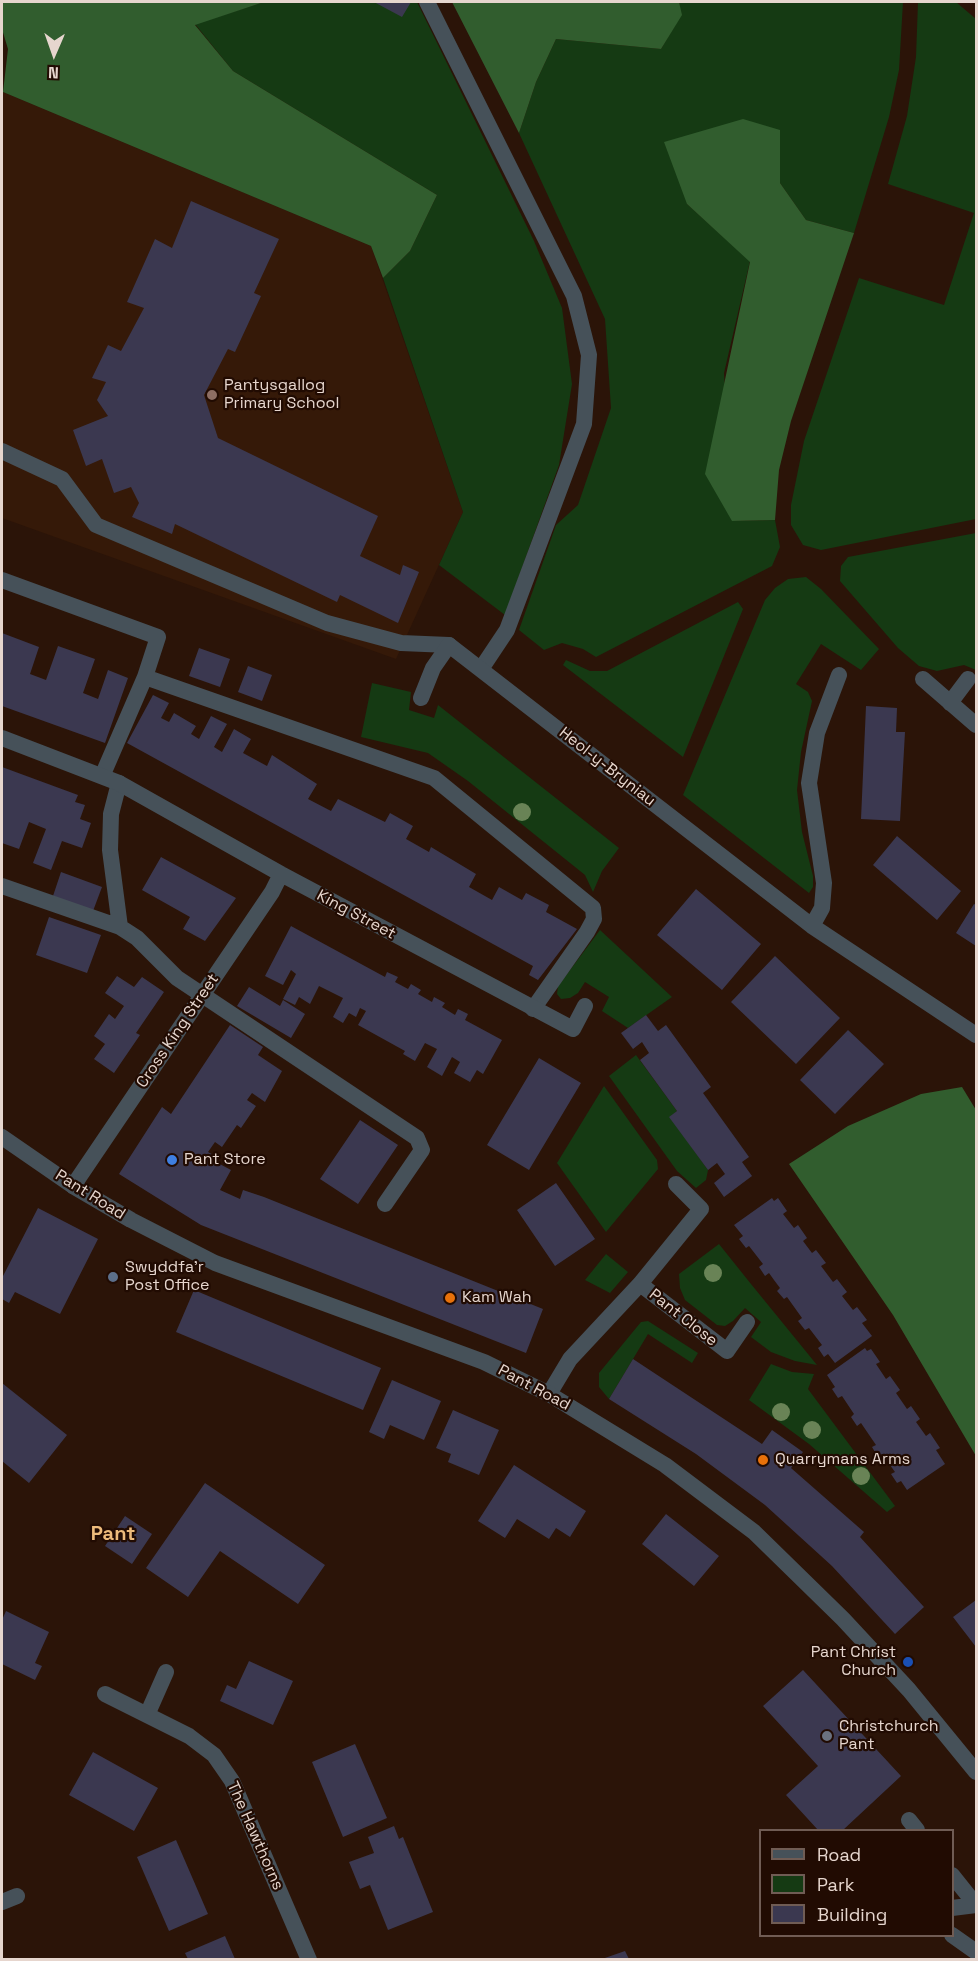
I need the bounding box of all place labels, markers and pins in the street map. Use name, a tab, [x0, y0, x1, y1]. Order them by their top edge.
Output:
place label: Pantysgallog Primary School	[224, 376, 339, 414]
marker: Pantysgallog Primary School	[205, 388, 219, 402]
place label: Pant Store	[184, 1150, 266, 1170]
marker: Pant Store	[165, 1153, 179, 1167]
place label: Swyddfa'r Post Office	[125, 1258, 209, 1296]
marker: Swyddfa'r Post Office	[106, 1270, 120, 1284]
place label: Kam Wah	[462, 1288, 532, 1308]
marker: Kam Wah	[443, 1291, 457, 1305]
place label: Quarrymans Arms	[775, 1450, 910, 1470]
marker: Quarrymans Arms	[756, 1453, 770, 1467]
place label: Pant Christ Church	[811, 1643, 896, 1681]
marker: Pant Christ Church	[901, 1655, 915, 1669]
place label: Christchurch Pant	[839, 1717, 939, 1755]
marker: Christchurch Pant	[820, 1729, 834, 1743]

